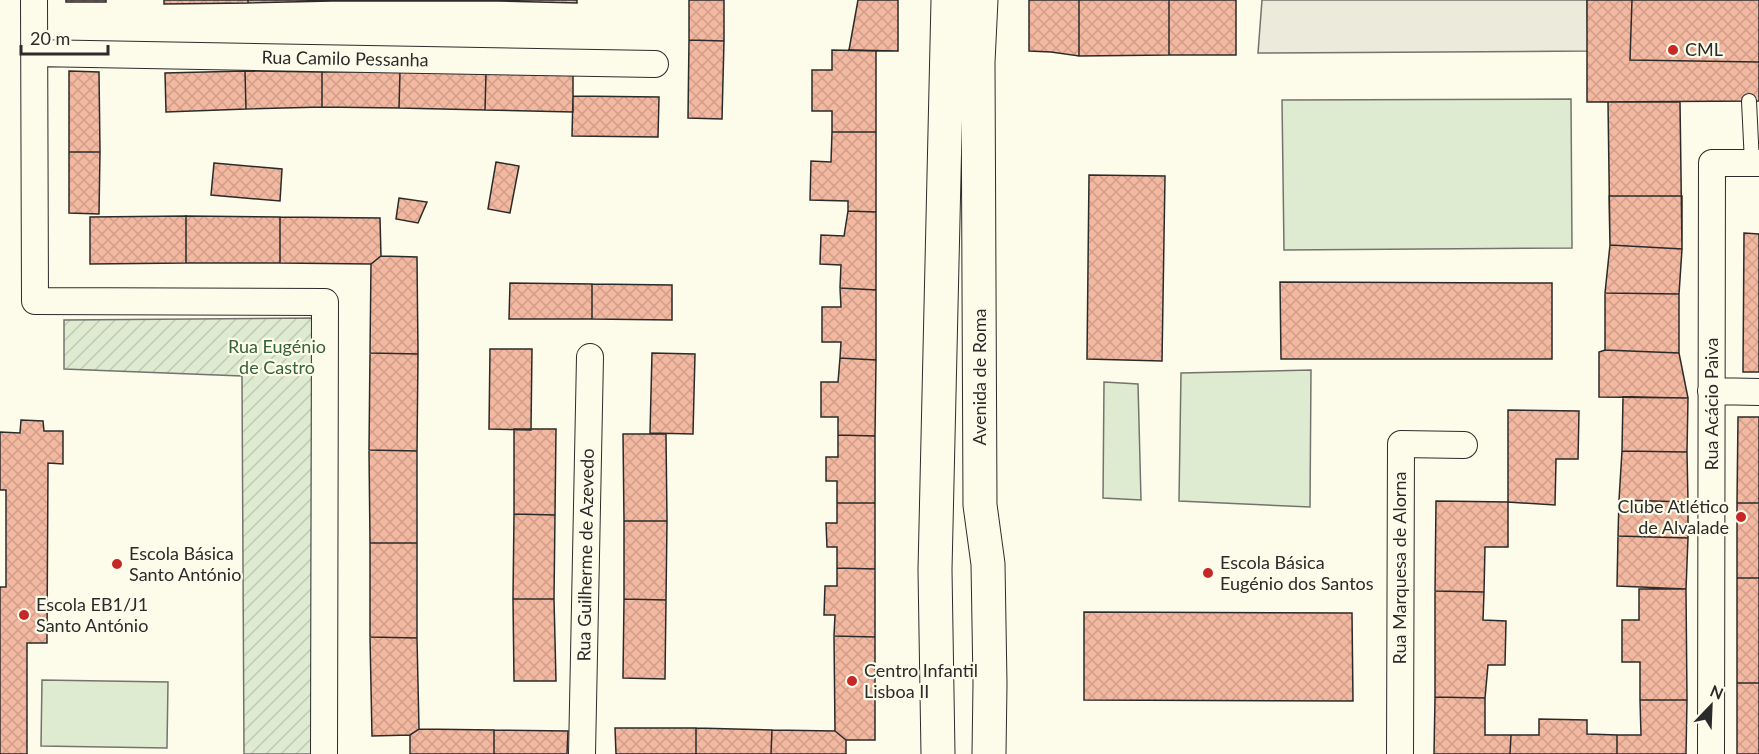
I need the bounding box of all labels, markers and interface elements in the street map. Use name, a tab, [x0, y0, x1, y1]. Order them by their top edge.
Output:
scale bar	[21, 18, 108, 56]
text: 20 m	[30, 27, 70, 49]
place label: CML	[1685, 38, 1723, 60]
marker: CML	[1666, 43, 1680, 57]
street label: Rua Camilo Pessanha	[261, 46, 429, 70]
street label: Avenida de Roma	[968, 309, 990, 445]
park label: Rua Eugénio de Castro	[228, 335, 326, 378]
street label: Rua Acácio Paiva	[1700, 338, 1722, 470]
street label: Rua Guilherme de Azevedo	[572, 448, 598, 662]
street label: Rua Marquesa de Alorna	[1388, 472, 1410, 664]
place label: Clube Atlético de Alvalade	[1618, 495, 1729, 538]
marker: Clube Atlético de Alvalade	[1734, 510, 1748, 524]
place label: Escola Básica Santo António	[129, 542, 241, 585]
place label: Escola Básica Eugénio dos Santos	[1220, 551, 1374, 594]
marker: Escola Básica Santo António	[110, 557, 124, 571]
marker: Escola Básica Eugénio dos Santos	[1201, 566, 1215, 580]
place label: Escola EB1/J1 Santo António	[36, 593, 148, 636]
marker: Escola EB1/J1 Santo António	[17, 608, 31, 622]
place label: Centro Infantil Lisboa II	[864, 659, 978, 702]
marker: Centro Infantil Lisboa II	[845, 674, 859, 688]
north arrow	[1681, 676, 1741, 736]
text: N	[1708, 681, 1726, 703]

